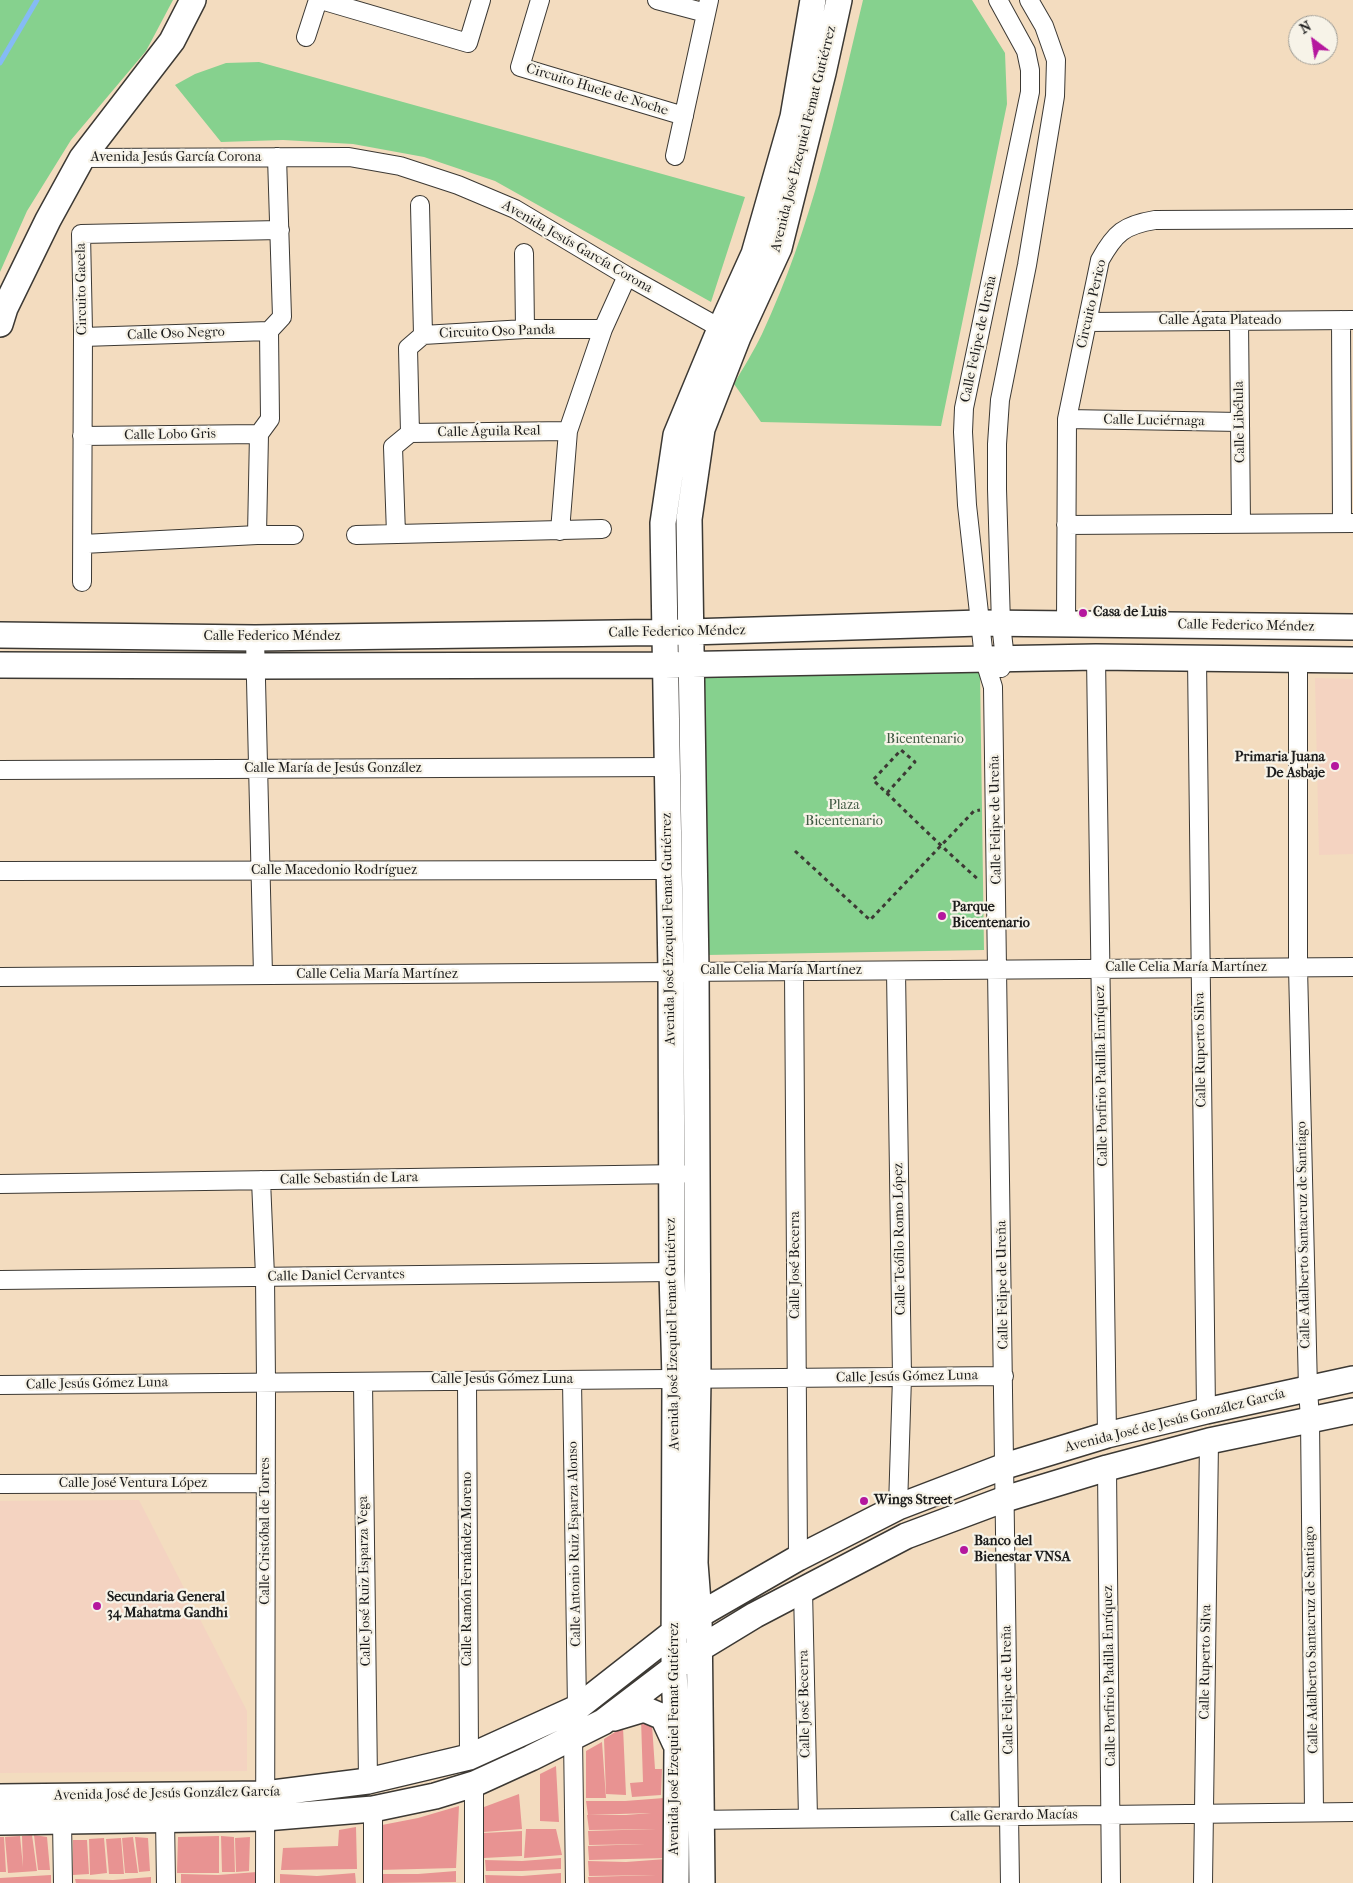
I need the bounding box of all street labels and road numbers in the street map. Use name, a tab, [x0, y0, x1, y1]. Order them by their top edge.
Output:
street label: Avenida José Ezequiel Femat Gutiérrez	[768, 24, 840, 254]
street label: Circuito Huele de Noche	[524, 60, 670, 120]
street label: Avenida Jesús García Corona	[91, 150, 261, 166]
street label: Avenida Jesús García Corona	[499, 197, 655, 297]
street label: Circuito Gacela	[73, 243, 91, 335]
street label: Circuito Perico	[1074, 258, 1110, 350]
street label: Calle Felipe de Ureña	[957, 274, 1001, 404]
street label: Calle Ágata Plateado	[1159, 313, 1281, 329]
street label: Circuito Oso Panda	[439, 322, 555, 342]
street label: Calle Oso Negro	[127, 324, 225, 344]
street label: Calle Libélula	[1231, 381, 1249, 463]
street label: Calle Luciérnaga	[1103, 412, 1205, 430]
street label: Calle Águila Real	[437, 423, 541, 441]
street label: Calle Lobo Gris	[124, 426, 216, 444]
street label: Calle Federico Méndez	[1177, 616, 1315, 636]
street label: Calle Federico Méndez	[608, 622, 746, 642]
street label: Calle Federico Méndez	[203, 629, 341, 645]
street label: Calle Felipe de Ureña	[986, 755, 1006, 885]
street label: Calle María de Jesús González	[244, 761, 422, 777]
street label: Avenida José Ezequiel Femat Gutiérrez	[659, 813, 679, 1045]
street label: Calle Macedonio Rodríguez	[251, 863, 417, 879]
street label: Calle Celia María Martínez	[1105, 960, 1267, 976]
street label: Calle Celia María Martínez	[700, 963, 862, 979]
street label: Calle Celia María Martínez	[296, 967, 458, 983]
street label: Calle Porfirio Padilla Enríquez	[1092, 985, 1112, 1167]
street label: Calle Ruperto Silva	[1192, 992, 1210, 1108]
street label: Calle Adalberto Santacruz de Santiago	[1294, 1121, 1314, 1349]
street label: Calle Teófilo Romo López	[890, 1163, 910, 1315]
street label: Calle Sebastián de Lara	[280, 1169, 418, 1189]
street label: Calle José Becerra	[788, 1211, 804, 1319]
street label: Avenida José Ezequiel Femat Gutiérrez	[663, 1218, 683, 1450]
street label: Calle Felipe de Ureña	[993, 1220, 1013, 1350]
street label: Calle Daniel Cervantes	[267, 1266, 405, 1286]
street label: Calle Jesús Gómez Luna	[836, 1367, 978, 1387]
street label: Calle Jesús Gómez Luna	[431, 1372, 573, 1388]
street label: Calle Jesús Gómez Luna	[26, 1374, 168, 1394]
street label: Avenida José de Jesús González García	[1063, 1385, 1287, 1457]
street label: Calle Antonio Ruiz Esparza Alonso	[565, 1441, 585, 1647]
street label: Calle Cristóbal de Torres	[258, 1457, 274, 1605]
street label: Calle Ramón Fernández Moreno	[460, 1472, 476, 1666]
street label: Calle José Ventura López	[59, 1476, 207, 1492]
street label: Calle José Ruiz Esparza Vega	[355, 1496, 375, 1666]
street label: Calle Adalberto Santacruz de Santiago	[1302, 1526, 1322, 1754]
street label: Calle Porfirio Padilla Enríquez	[1100, 1585, 1120, 1767]
street label: Calle Ruperto Silva	[1197, 1604, 1215, 1720]
street label: Avenida José Ezequiel Femat Gutiérrez	[667, 1623, 683, 1855]
street label: Calle Felipe de Ureña	[998, 1625, 1018, 1755]
street label: Calle José Becerra	[796, 1650, 814, 1758]
street label: Avenida José de Jesús González García	[54, 1784, 280, 1804]
street label: Calle Gerardo Macías	[950, 1806, 1078, 1826]

